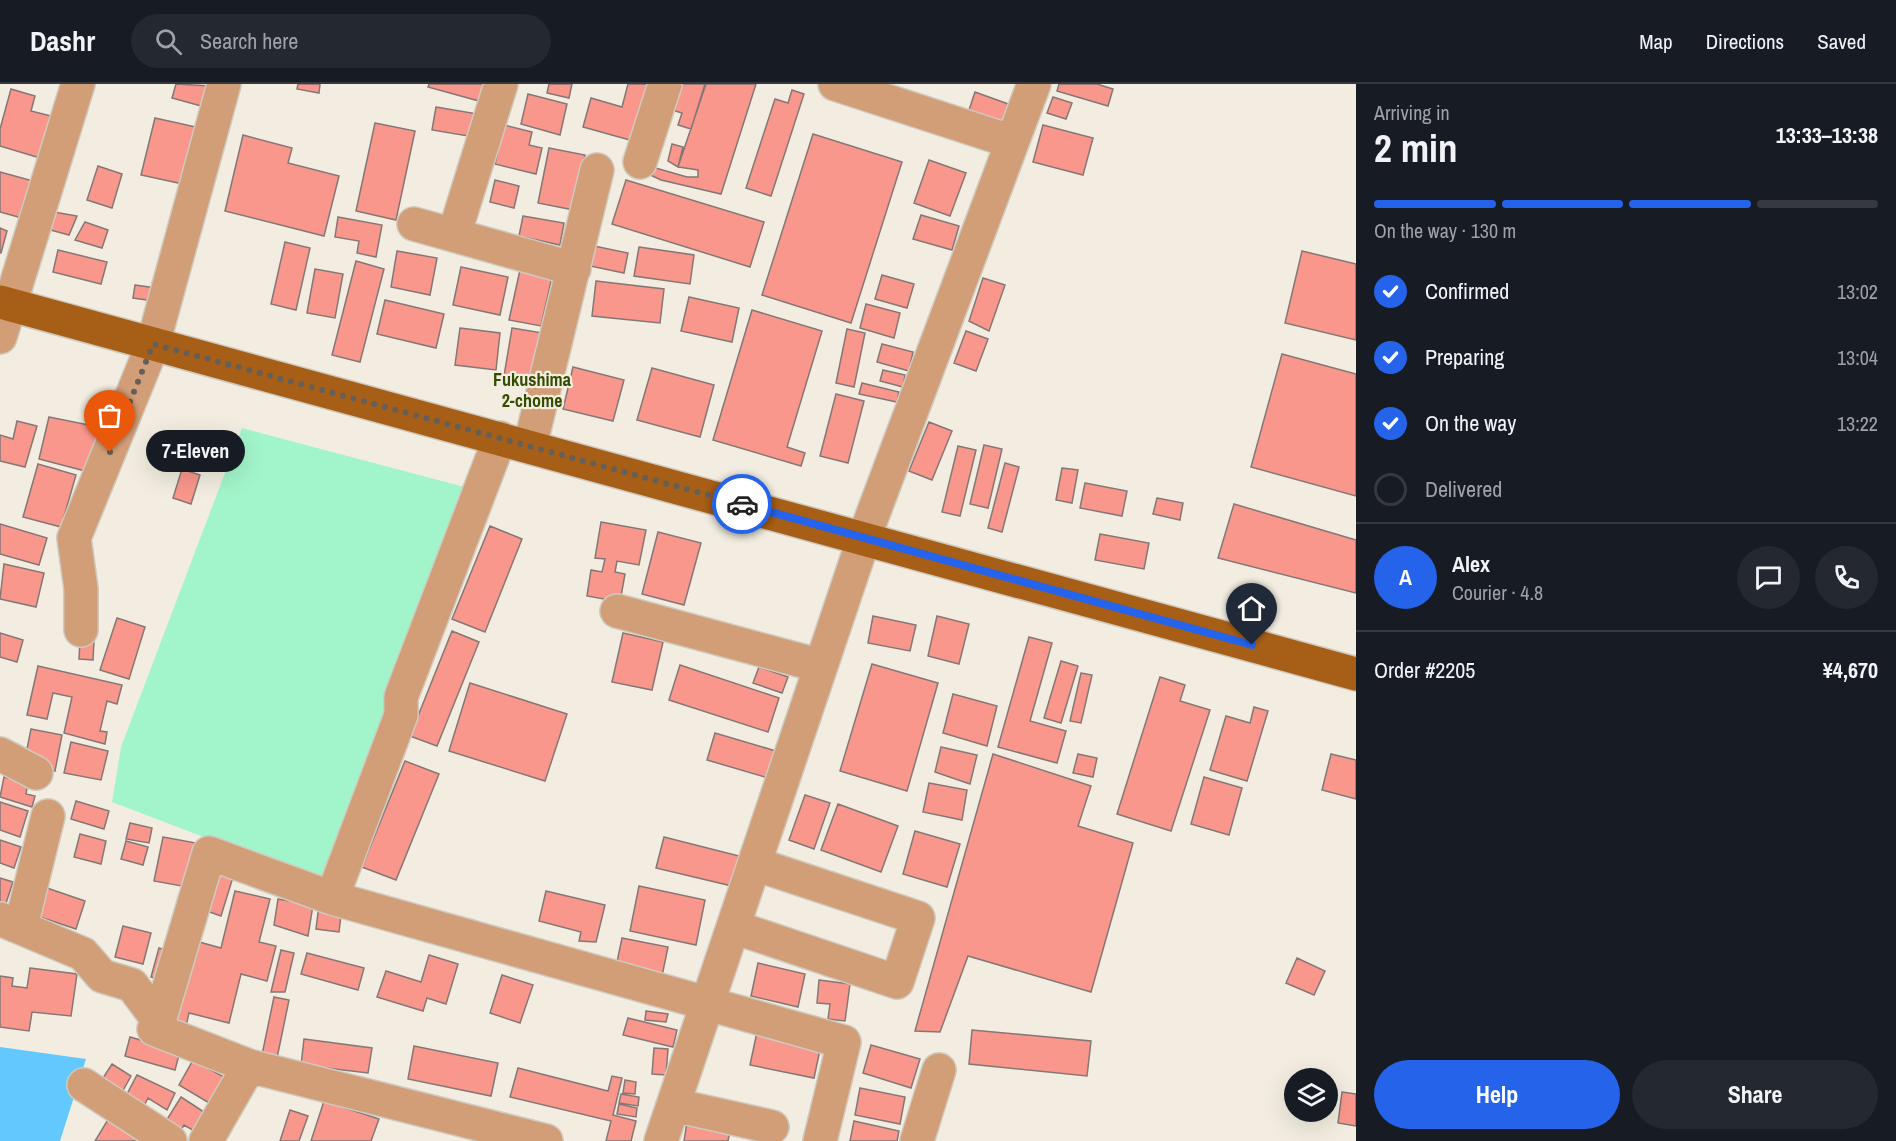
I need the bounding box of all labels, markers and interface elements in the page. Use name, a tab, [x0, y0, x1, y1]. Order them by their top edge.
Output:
search box	[131, 14, 551, 68]
text: Dashr	[30, 22, 95, 60]
icon: search	[152, 25, 185, 58]
text: Search here	[200, 26, 298, 56]
text: Map	[1639, 27, 1673, 56]
text: Directions	[1706, 27, 1784, 56]
text: Saved	[1817, 27, 1866, 56]
text: Arriving in	[1374, 99, 1450, 126]
text: 13:33–13:38	[1776, 120, 1878, 150]
text: 2 min	[1374, 122, 1458, 174]
text: On the way · 130 m	[1374, 217, 1516, 244]
icon: check	[1374, 275, 1407, 308]
text: Confirmed	[1425, 276, 1509, 306]
text: 13:02	[1837, 278, 1878, 305]
icon: check	[1374, 341, 1407, 374]
text: Preparing	[1425, 342, 1504, 372]
text: 13:04	[1837, 344, 1878, 371]
district label: Fukushima 2-chome	[493, 367, 572, 413]
pin	[84, 390, 135, 452]
icon: bag	[93, 399, 126, 432]
icon: check	[1374, 407, 1407, 440]
text: On the way	[1425, 408, 1516, 438]
text: 13:22	[1837, 410, 1878, 437]
callout: 7-Eleven	[146, 431, 245, 473]
text: 7-Eleven	[162, 437, 229, 464]
courier	[712, 474, 772, 534]
text: Delivered	[1425, 474, 1502, 504]
icon: car	[726, 488, 759, 521]
button: chat	[1737, 546, 1800, 609]
button: phone	[1815, 546, 1878, 609]
text: Alex	[1452, 549, 1490, 579]
text: A	[1399, 562, 1412, 592]
text: Courier · 4.8	[1452, 579, 1543, 606]
pin	[1226, 583, 1277, 645]
icon: home	[1235, 592, 1268, 625]
text: Order #2205	[1374, 655, 1475, 685]
text: ¥4,670	[1823, 655, 1878, 685]
button: Help	[1374, 1060, 1620, 1129]
button: Share	[1632, 1060, 1878, 1129]
map controls	[1284, 1068, 1338, 1122]
button: layers	[1284, 1068, 1338, 1122]

